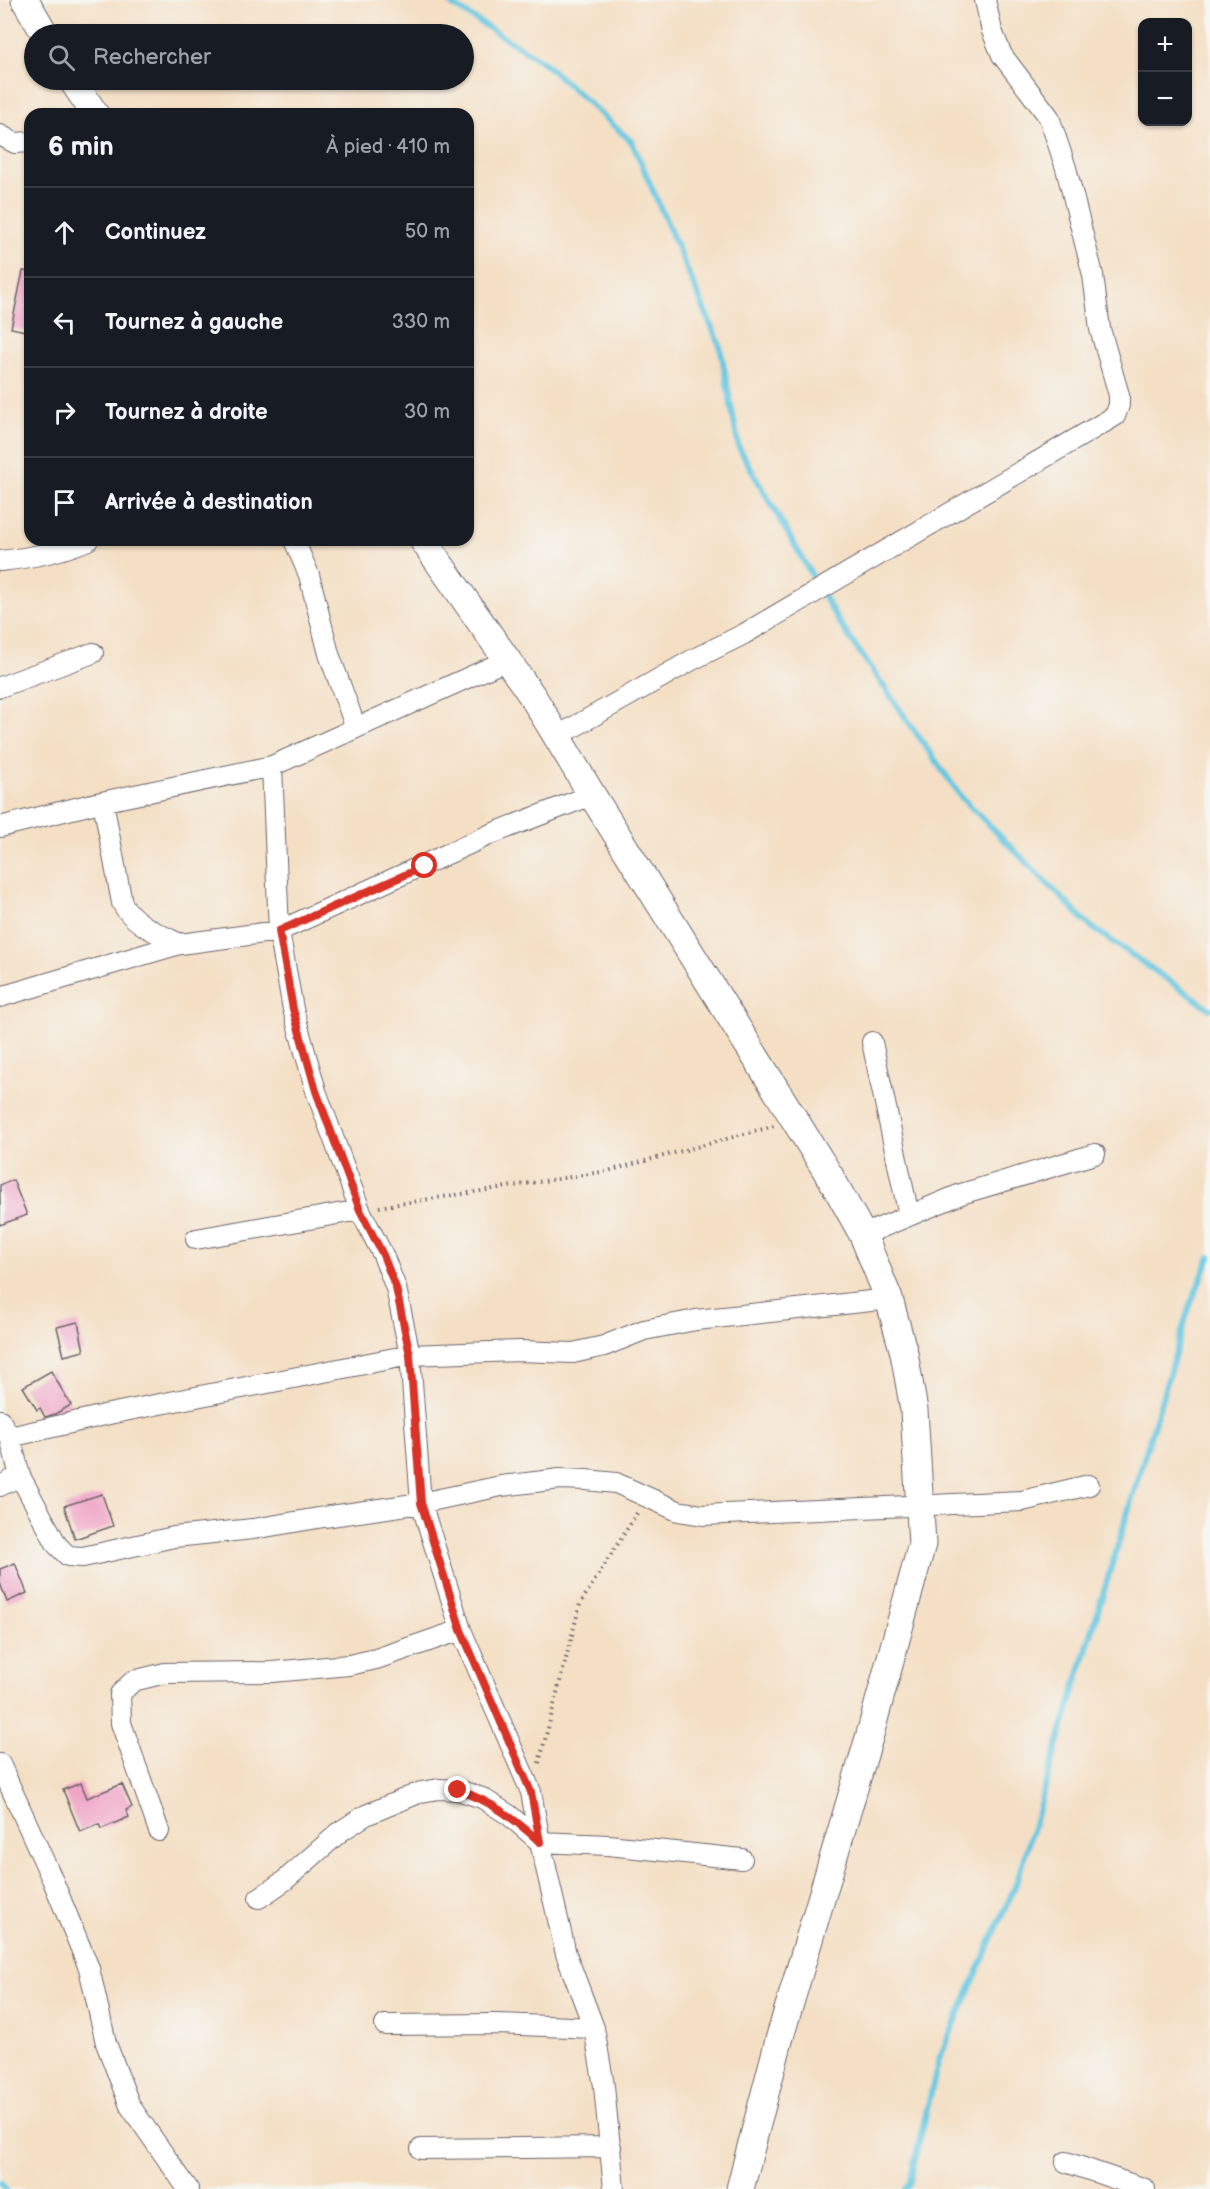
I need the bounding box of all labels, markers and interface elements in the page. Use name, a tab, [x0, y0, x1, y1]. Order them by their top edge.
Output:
map controls	[1138, 18, 1192, 126]
button: +	[1138, 18, 1192, 72]
search box	[24, 24, 474, 90]
icon: search	[45, 41, 78, 74]
text: Rechercher	[93, 44, 211, 71]
button: −	[1138, 72, 1192, 126]
text: 6 min	[48, 132, 114, 163]
text: À pied · 410 m	[326, 135, 450, 159]
icon: ahead	[48, 216, 81, 249]
text: Continuez	[105, 219, 206, 246]
text: 50 m	[405, 220, 450, 244]
icon: left	[48, 306, 81, 339]
text: Tournez à gauche	[105, 309, 283, 336]
text: 330 m	[392, 310, 450, 334]
icon: right	[48, 396, 81, 429]
text: Tournez à droite	[105, 399, 268, 426]
text: 30 m	[404, 400, 450, 424]
icon: arrive	[48, 486, 81, 519]
text: Arrivée à destination	[105, 489, 313, 516]
route start	[411, 852, 437, 878]
route end	[444, 1776, 470, 1802]

